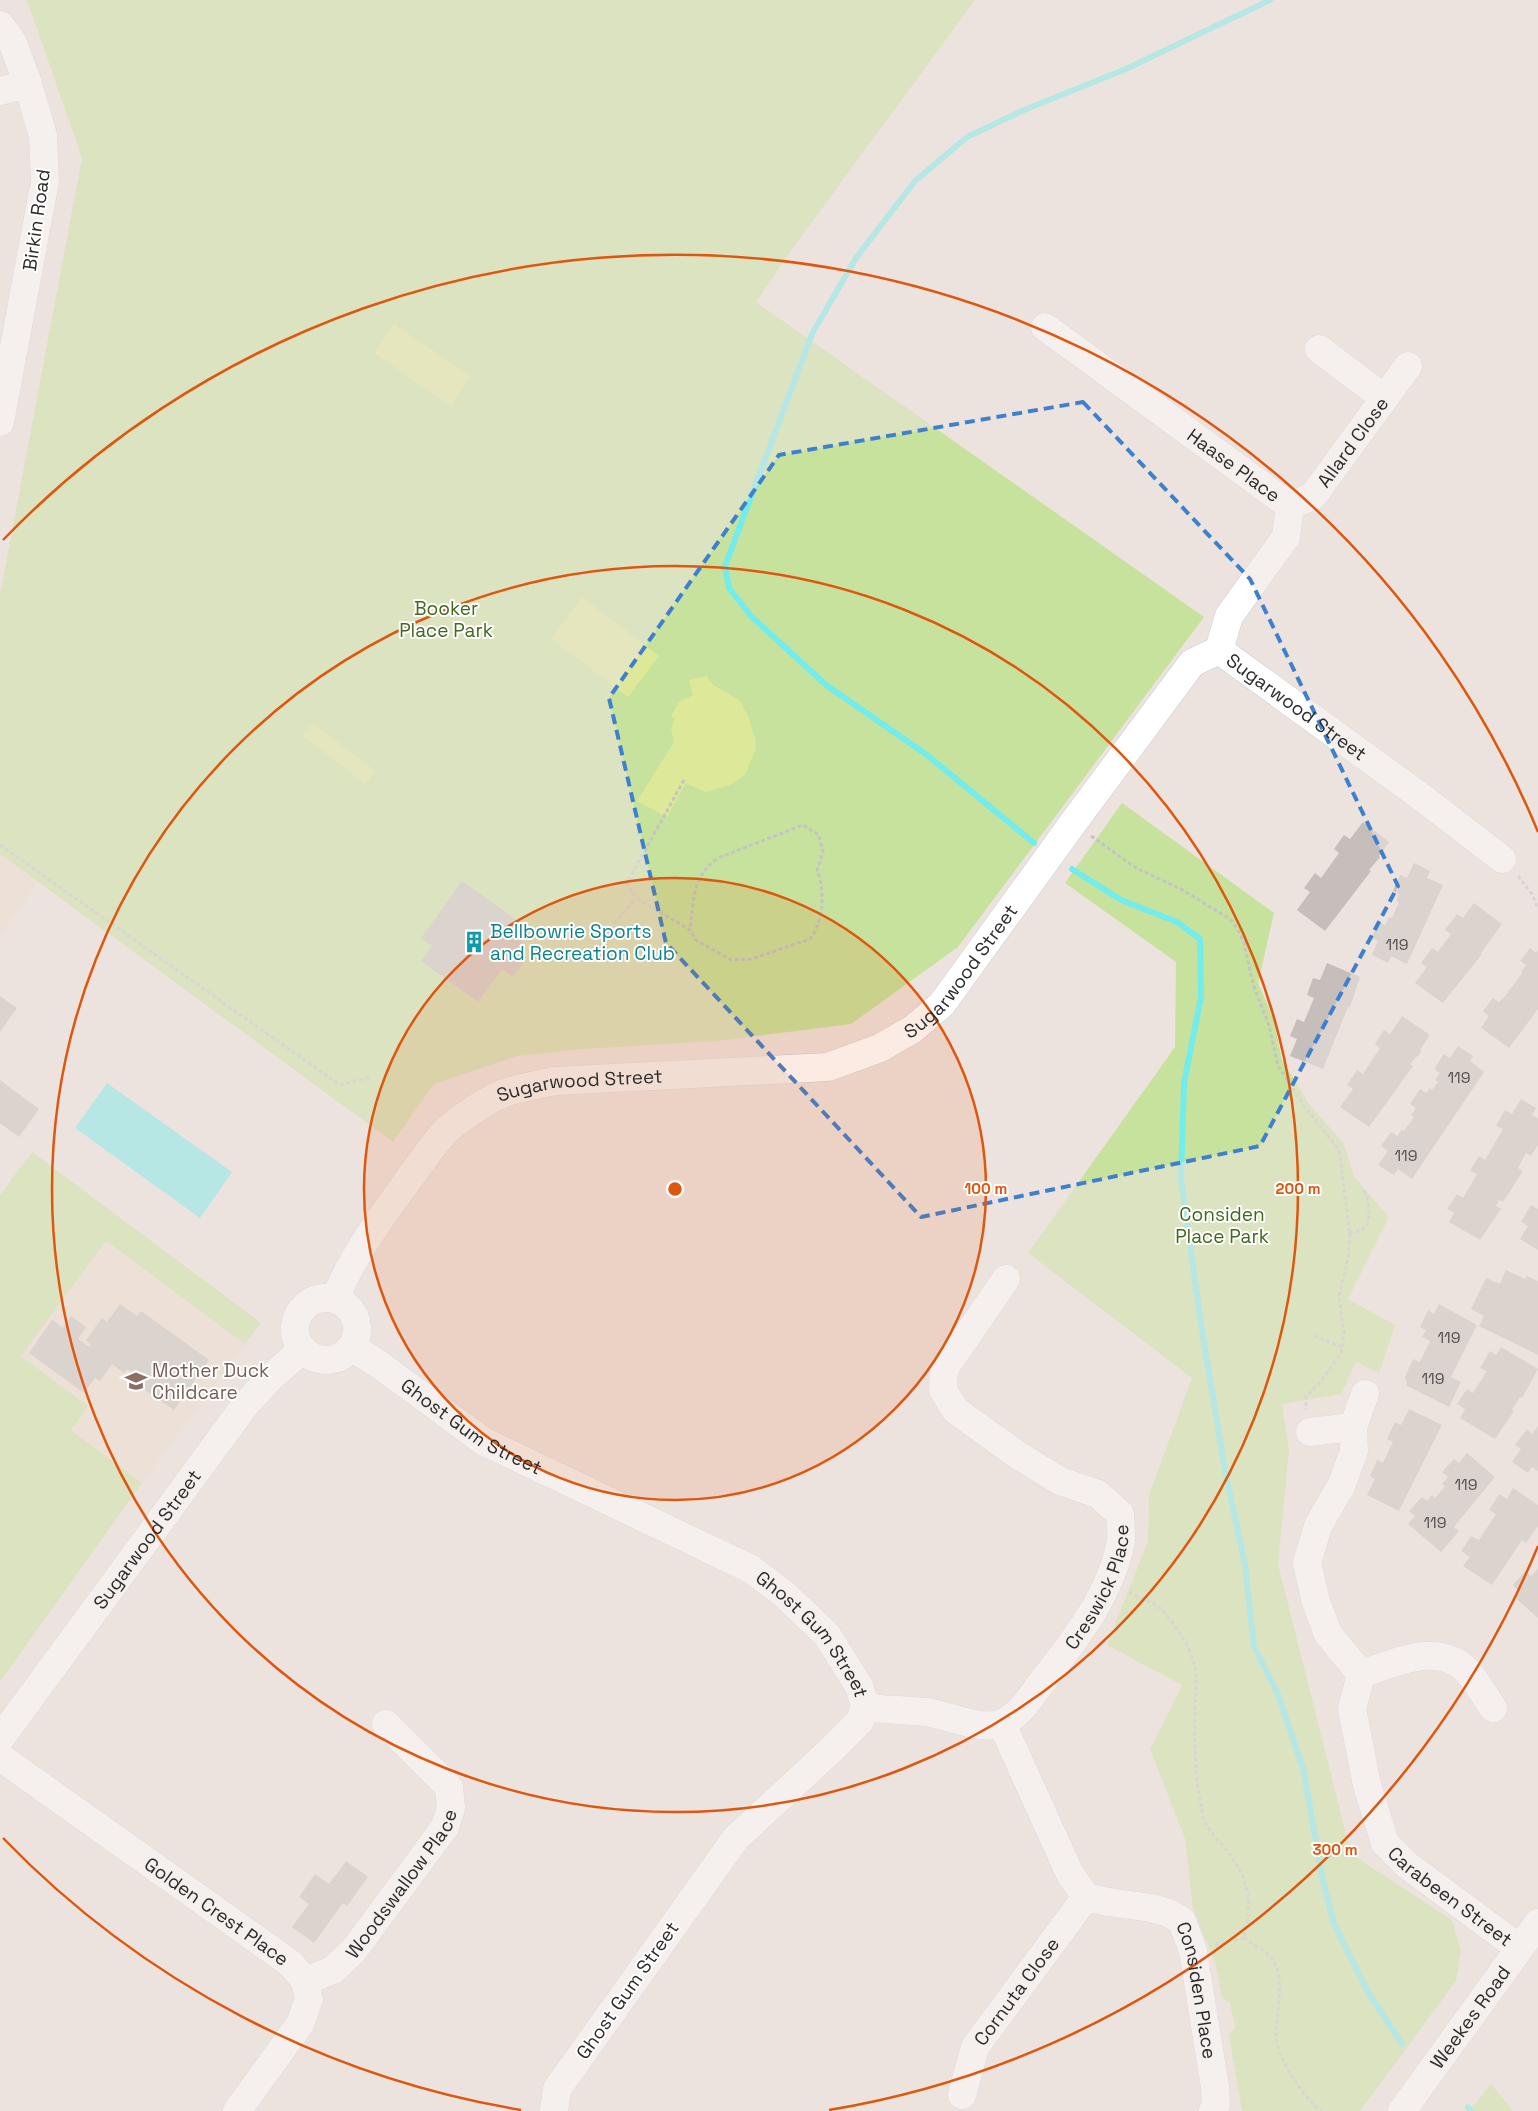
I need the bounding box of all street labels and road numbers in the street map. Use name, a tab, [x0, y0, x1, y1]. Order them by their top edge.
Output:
street label: Birkin Road	[17, 168, 56, 273]
street label: Allard Close	[1312, 392, 1394, 492]
street label: Haase Place	[1182, 423, 1285, 508]
street label: Sugarwood Street	[1221, 648, 1371, 766]
street label: Sugarwood Street	[900, 899, 1023, 1045]
street label: Sugarwood Street	[493, 1064, 663, 1108]
street label: Ghost Gum Street	[396, 1373, 546, 1480]
street label: Sugarwood Street	[88, 1465, 207, 1614]
street label: Creswick Place	[1059, 1524, 1135, 1655]
street label: Ghost Gum Street	[751, 1565, 874, 1700]
street label: Woodswallow Place	[340, 1806, 463, 1964]
street label: Carabeen Street	[1382, 1841, 1517, 1952]
street label: Golden Crest Place	[139, 1851, 294, 1972]
street label: Ghost Gum Street	[570, 1916, 684, 2064]
street label: Considen Place	[1170, 1918, 1222, 2061]
street label: Cornuta Close	[968, 1932, 1065, 2051]
street label: Weekes Road	[1425, 1961, 1516, 2074]

